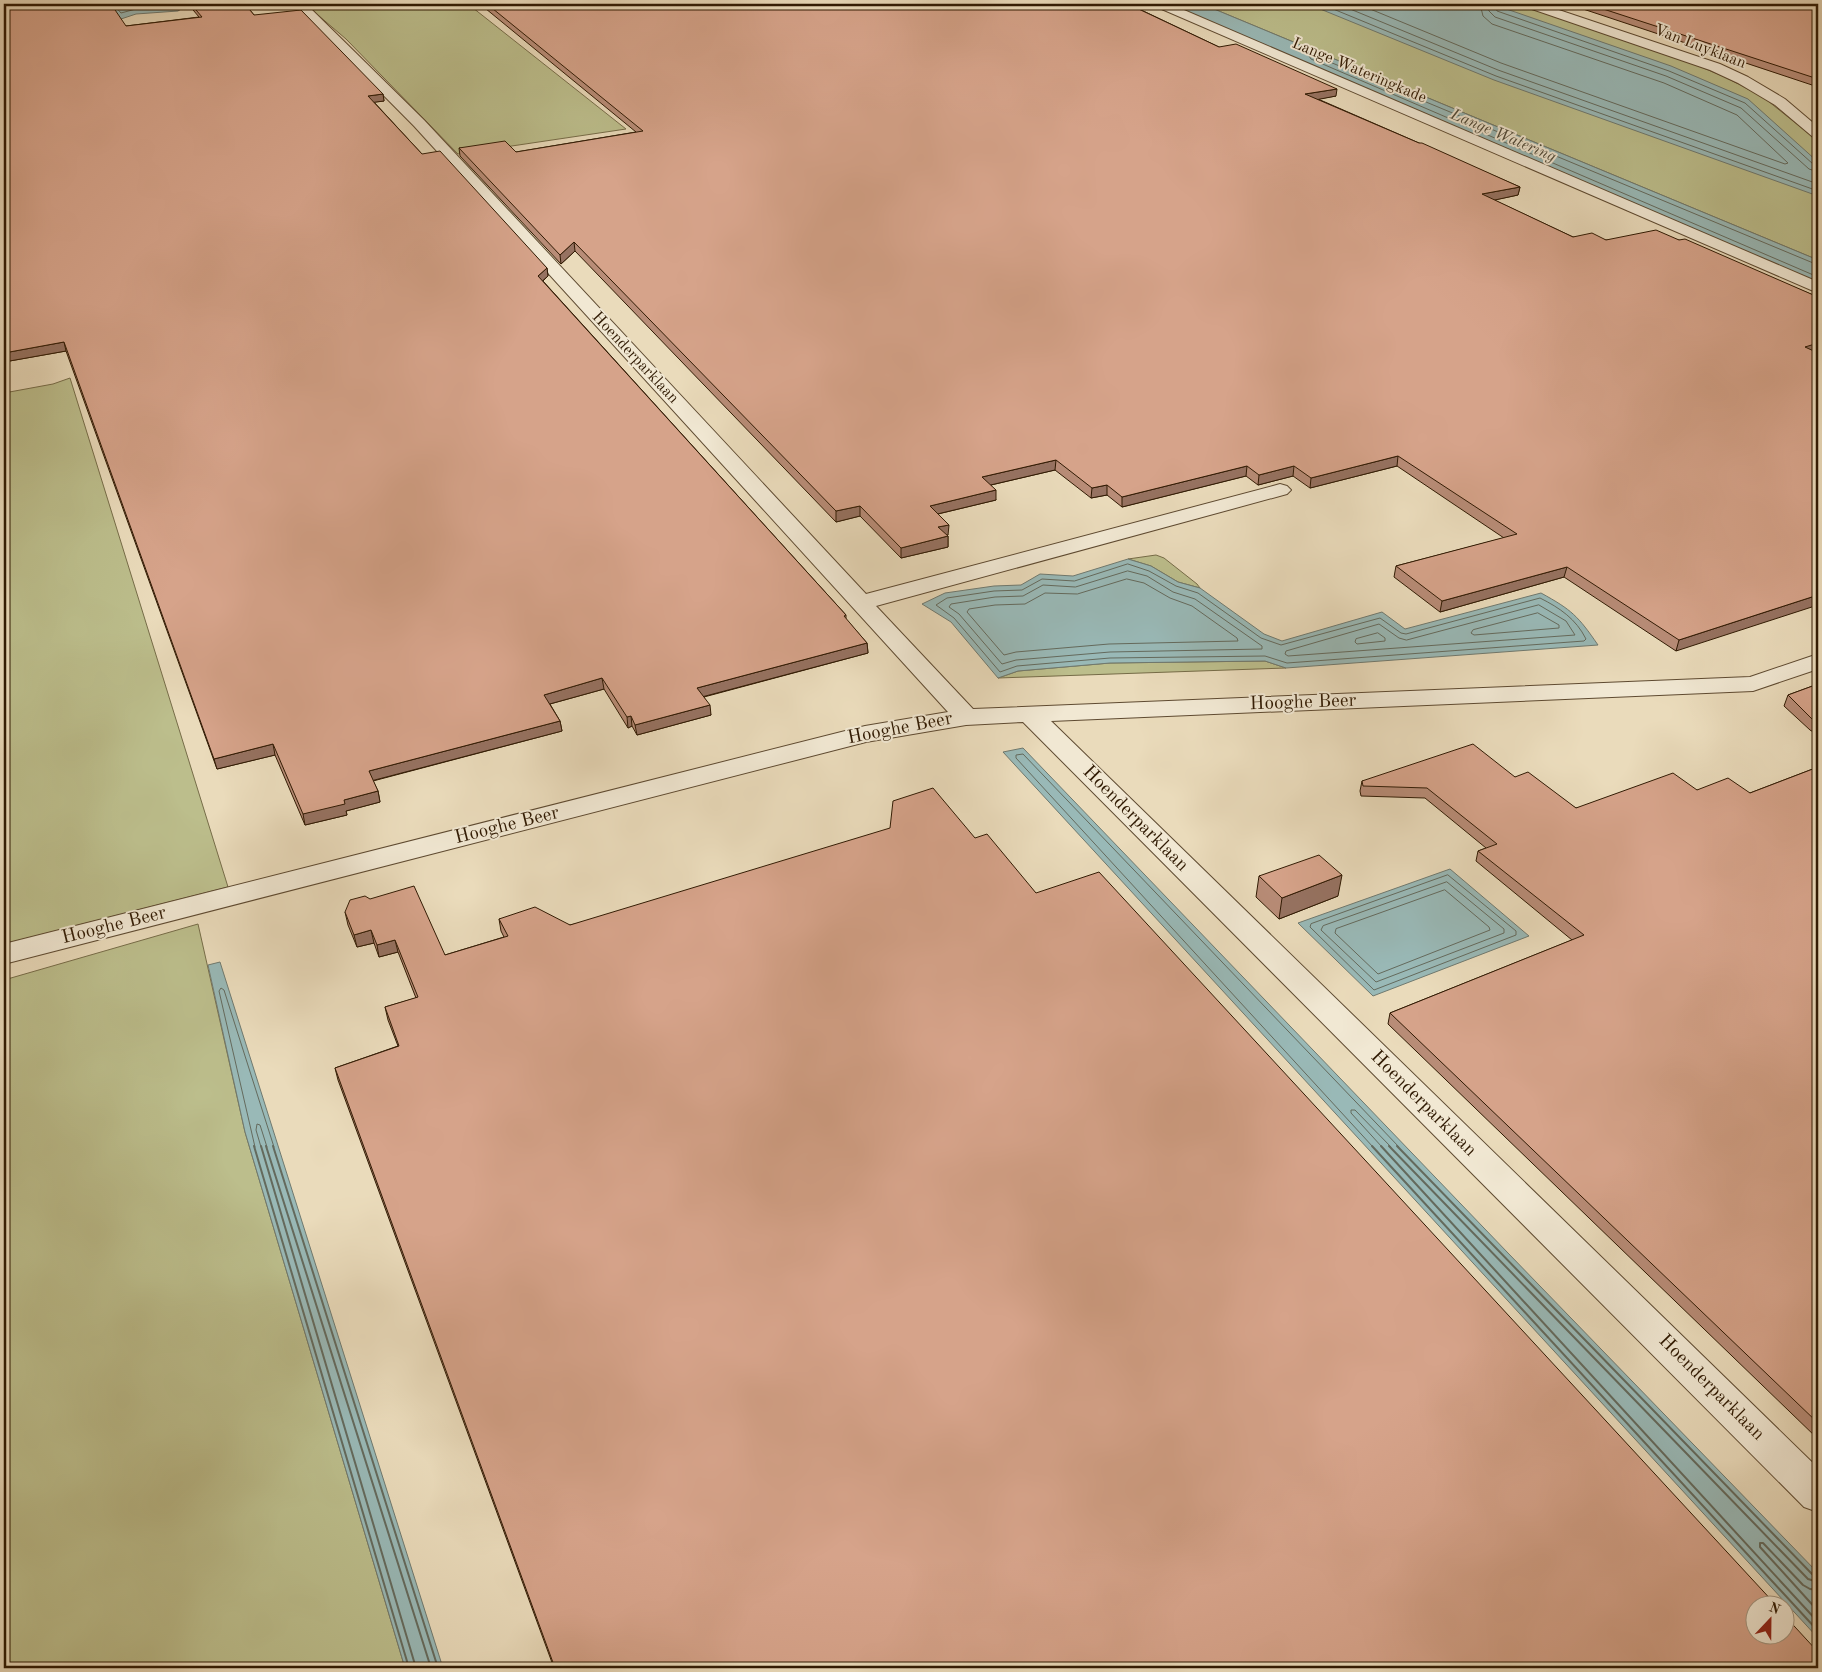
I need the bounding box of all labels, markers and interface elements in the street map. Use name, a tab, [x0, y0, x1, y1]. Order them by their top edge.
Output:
street label: Van Luyklaan	[1652, 22, 1748, 72]
street label: Lange Wateringkade	[1289, 35, 1429, 107]
water label: Lange Watering	[1447, 106, 1558, 165]
street label: Hoenderparklaan	[589, 309, 682, 407]
street label: Hooghe Beer	[1249, 692, 1357, 714]
street label: Hooghe Beer	[846, 709, 954, 749]
street label: Hoenderparklaan	[1078, 762, 1192, 876]
street label: Hooghe Beer	[453, 804, 561, 848]
street label: Hooghe Beer	[60, 904, 168, 948]
street label: Hoenderparklaan	[1366, 1047, 1480, 1161]
street label: Hoenderparklaan	[1654, 1331, 1768, 1445]
north arrow	[1744, 1594, 1794, 1644]
text: N	[1767, 1600, 1782, 1617]

